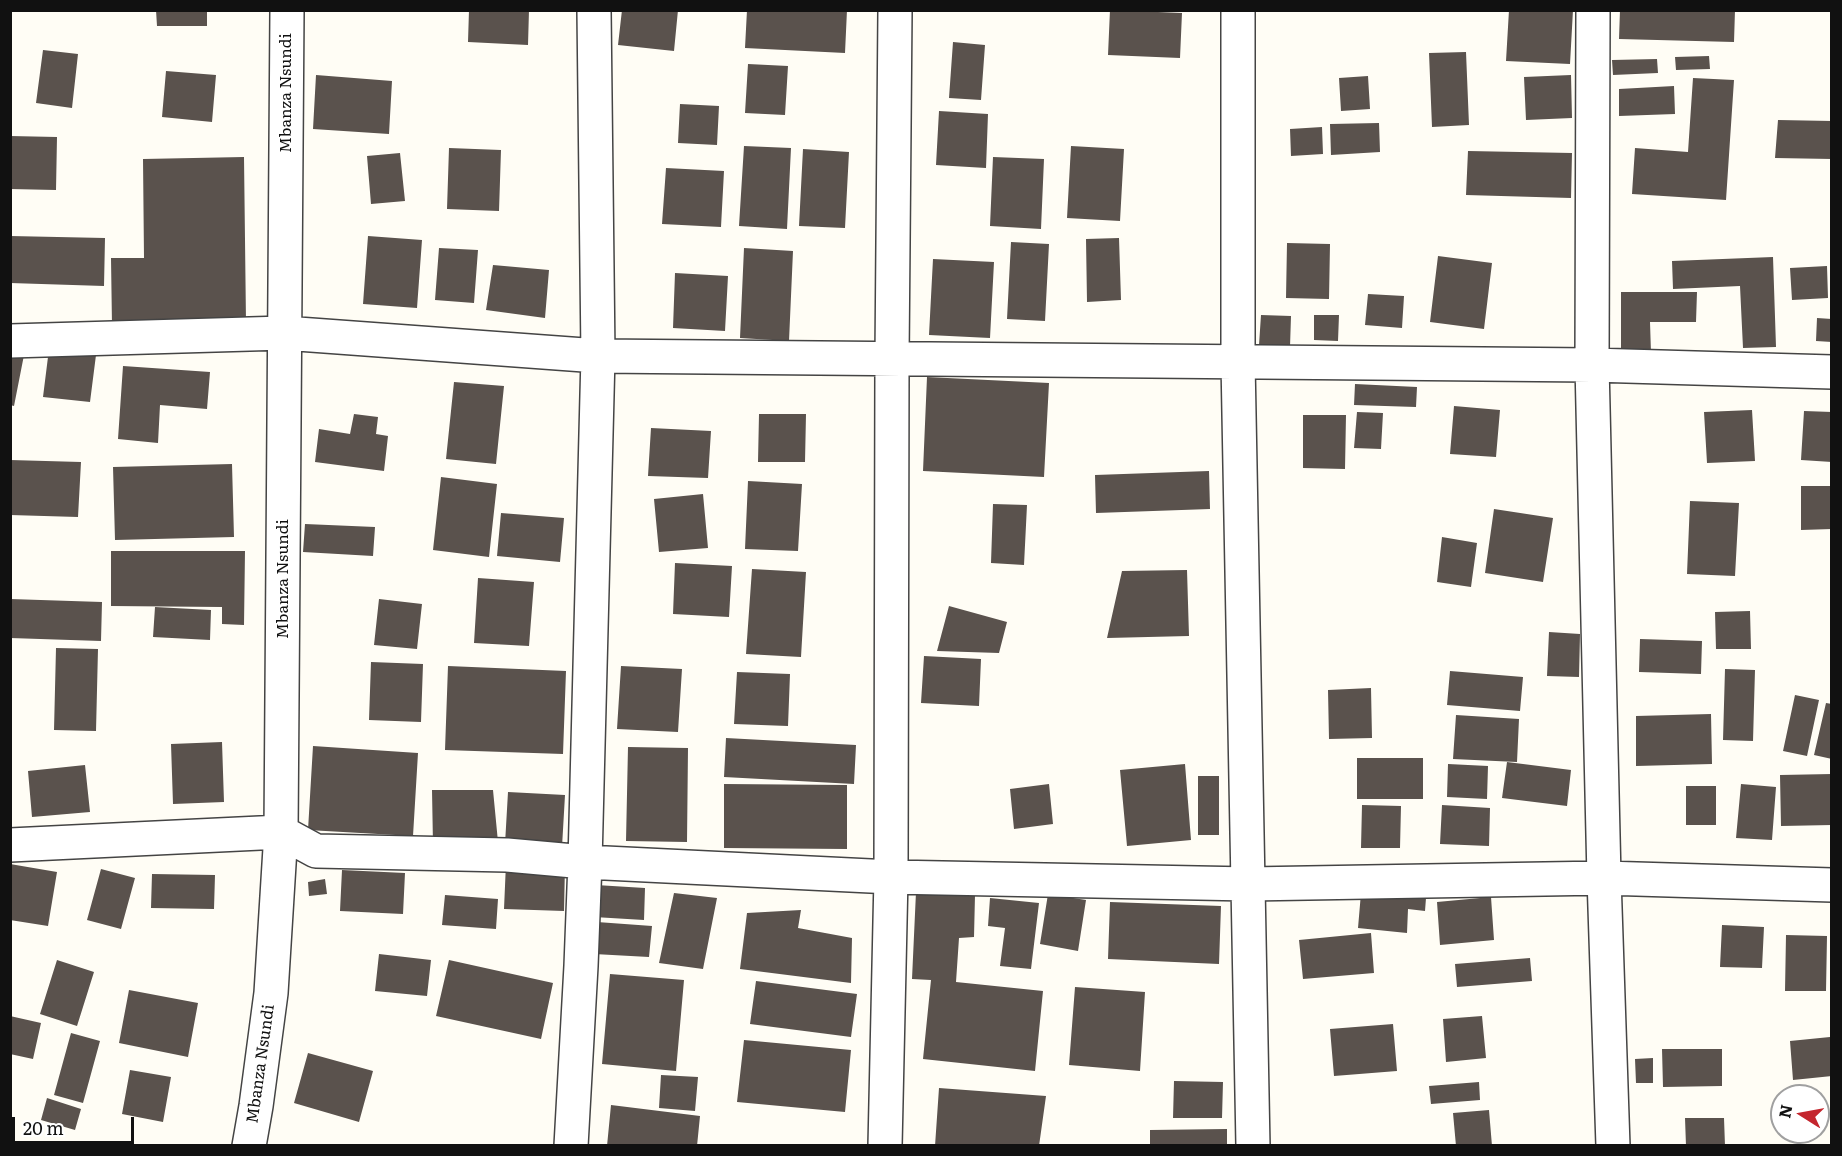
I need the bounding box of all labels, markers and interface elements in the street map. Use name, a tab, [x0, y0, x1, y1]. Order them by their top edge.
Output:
street label: Mbanza Nsundi	[276, 33, 296, 153]
street label: Mbanza Nsundi	[273, 519, 293, 639]
street label: Mbanza Nsundi	[243, 1003, 279, 1125]
north arrow	[1770, 1084, 1830, 1144]
text: N	[1771, 1102, 1797, 1120]
scale bar	[15, 1105, 136, 1143]
text: 20 m	[23, 1114, 64, 1141]

